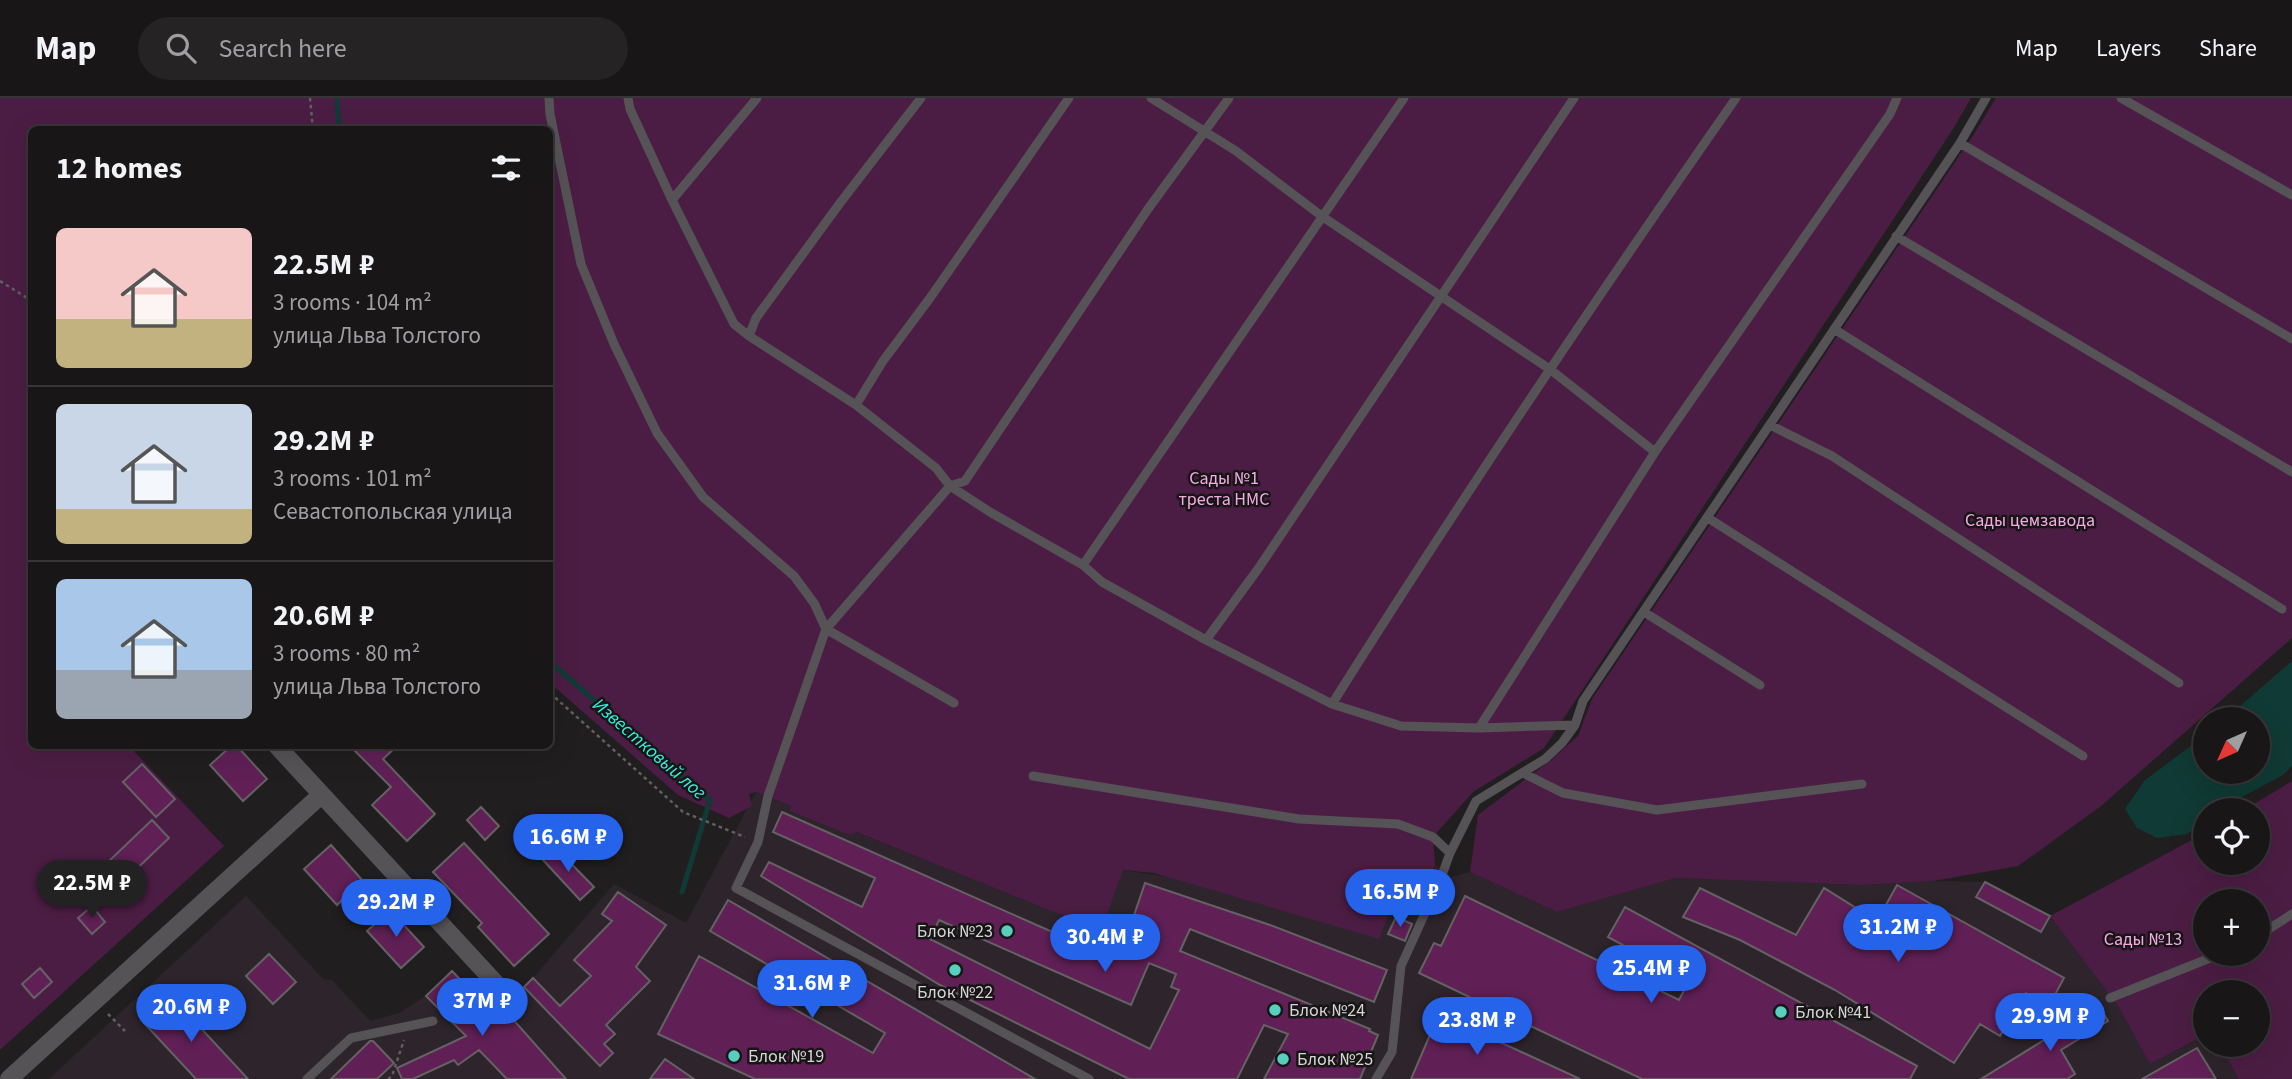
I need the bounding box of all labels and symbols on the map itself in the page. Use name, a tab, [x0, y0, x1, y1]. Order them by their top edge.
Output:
park label: Сады №1 треста НМС	[1179, 466, 1269, 512]
park label: Сады цемзавода	[1965, 508, 2095, 533]
water label: Известковый лог	[586, 692, 712, 806]
north arrow	[2193, 707, 2270, 784]
pin: 16.6M ₽	[503, 814, 633, 874]
pin: 22.5M ₽	[27, 860, 157, 920]
pin: 16.5M ₽	[1335, 870, 1465, 929]
pin: 29.2M ₽	[331, 880, 461, 939]
pin: 31.2M ₽	[1833, 904, 1963, 964]
pin: 30.4M ₽	[1040, 914, 1170, 974]
place label: Блок №23	[917, 919, 993, 944]
marker: Блок №23	[999, 923, 1015, 939]
park label: Сады №13	[2104, 927, 2182, 952]
pin: 25.4M ₽	[1586, 946, 1716, 1005]
pin: 31.6M ₽	[747, 960, 877, 1020]
marker: Блок №22	[947, 962, 963, 978]
pin: 37M ₽	[433, 978, 531, 1038]
place label: Блок №22	[917, 980, 993, 1005]
pin: 20.6M ₽	[126, 984, 256, 1044]
pin: 29.9M ₽	[1985, 993, 2115, 1053]
place label: Блок №24	[1289, 998, 1365, 1023]
pin: 23.8M ₽	[1412, 998, 1542, 1057]
place label: Блок №41	[1795, 1000, 1871, 1025]
marker: Блок №24	[1267, 1002, 1283, 1018]
marker: Блок №41	[1773, 1004, 1789, 1020]
place label: Блок №19	[748, 1044, 824, 1069]
place label: Блок №25	[1297, 1047, 1373, 1072]
marker: Блок №19	[726, 1048, 742, 1064]
marker: Блок №25	[1275, 1051, 1291, 1067]

